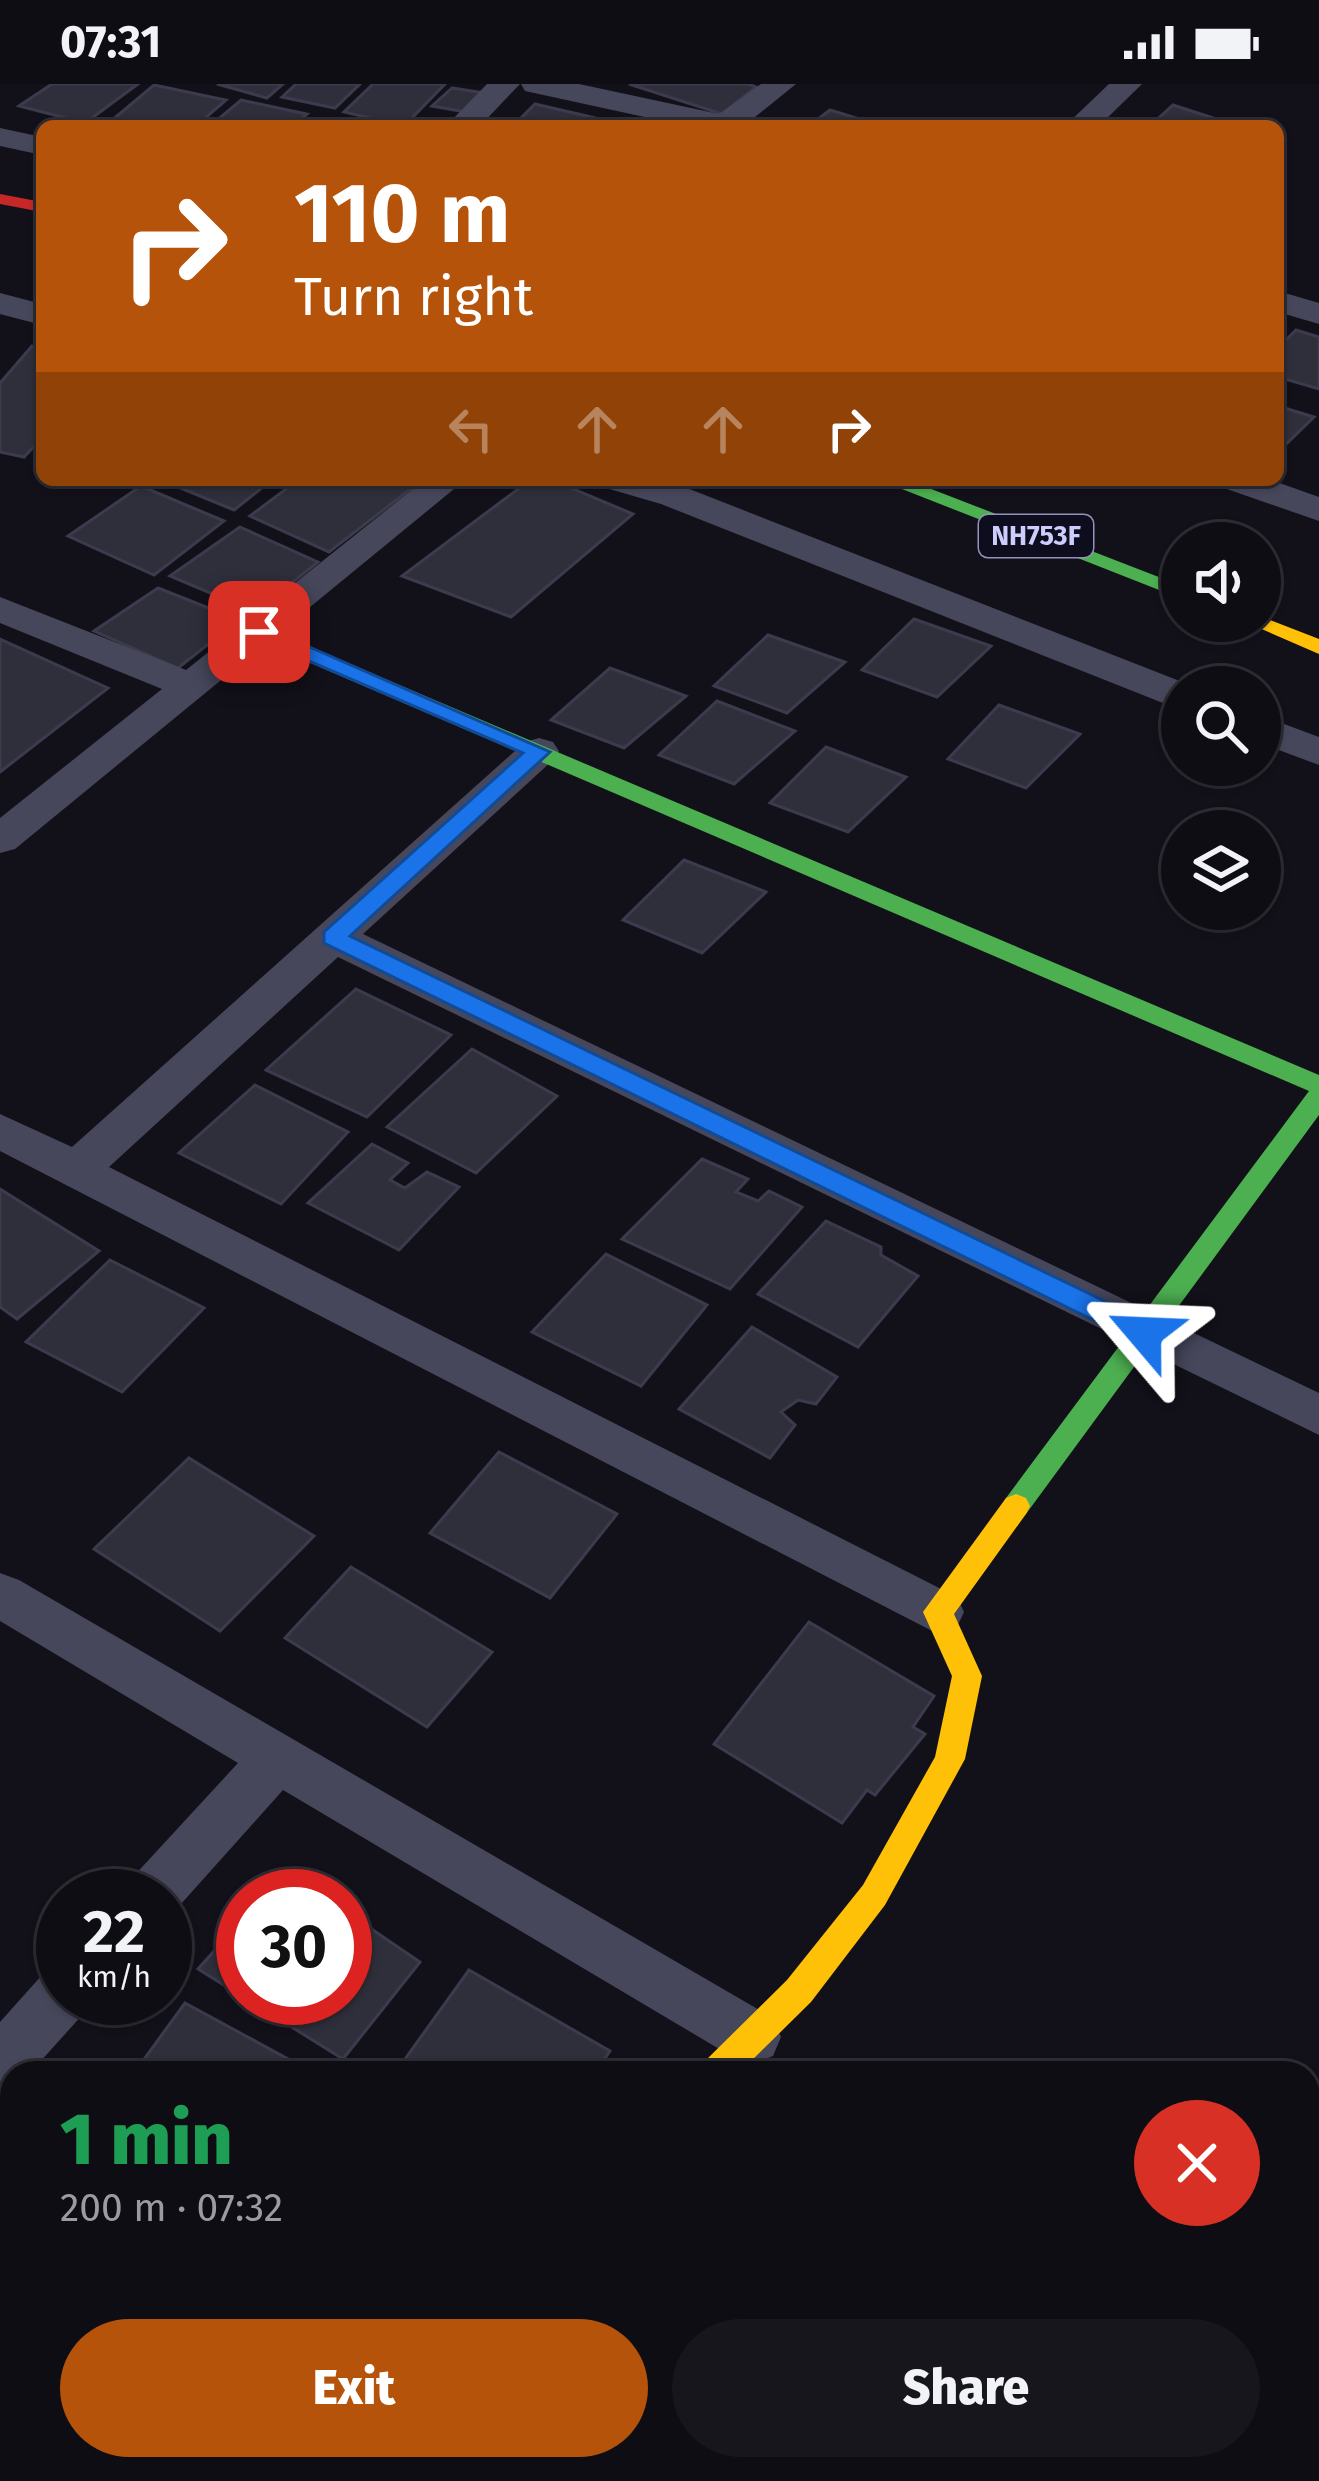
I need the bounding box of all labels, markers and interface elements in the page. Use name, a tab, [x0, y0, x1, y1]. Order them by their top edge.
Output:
text: 07:31	[60, 15, 161, 69]
text: 110 m	[294, 163, 510, 264]
icon: right	[96, 168, 252, 324]
text: Turn right	[294, 265, 533, 329]
icon: left	[438, 396, 504, 462]
icon: ahead	[564, 396, 630, 462]
icon: ahead	[690, 396, 756, 462]
icon: right	[816, 396, 882, 462]
road number: NH753F	[979, 515, 1093, 557]
map controls	[1161, 522, 1281, 930]
button: sound	[1161, 522, 1281, 642]
pin	[208, 581, 310, 683]
icon: arrive	[226, 599, 292, 665]
button: search	[1161, 666, 1281, 786]
button: layers	[1161, 810, 1281, 930]
position arrow	[1081, 1270, 1207, 1396]
speed limit sign: 30	[216, 1869, 372, 2025]
text: 22	[83, 1896, 145, 1968]
text: km/h	[77, 1959, 151, 1995]
text: 1 min	[60, 2097, 233, 2183]
button: close	[1134, 2100, 1260, 2226]
text: 200 m · 07:32	[60, 2185, 283, 2231]
button: Exit	[60, 2319, 648, 2457]
button: Share	[672, 2319, 1260, 2457]

